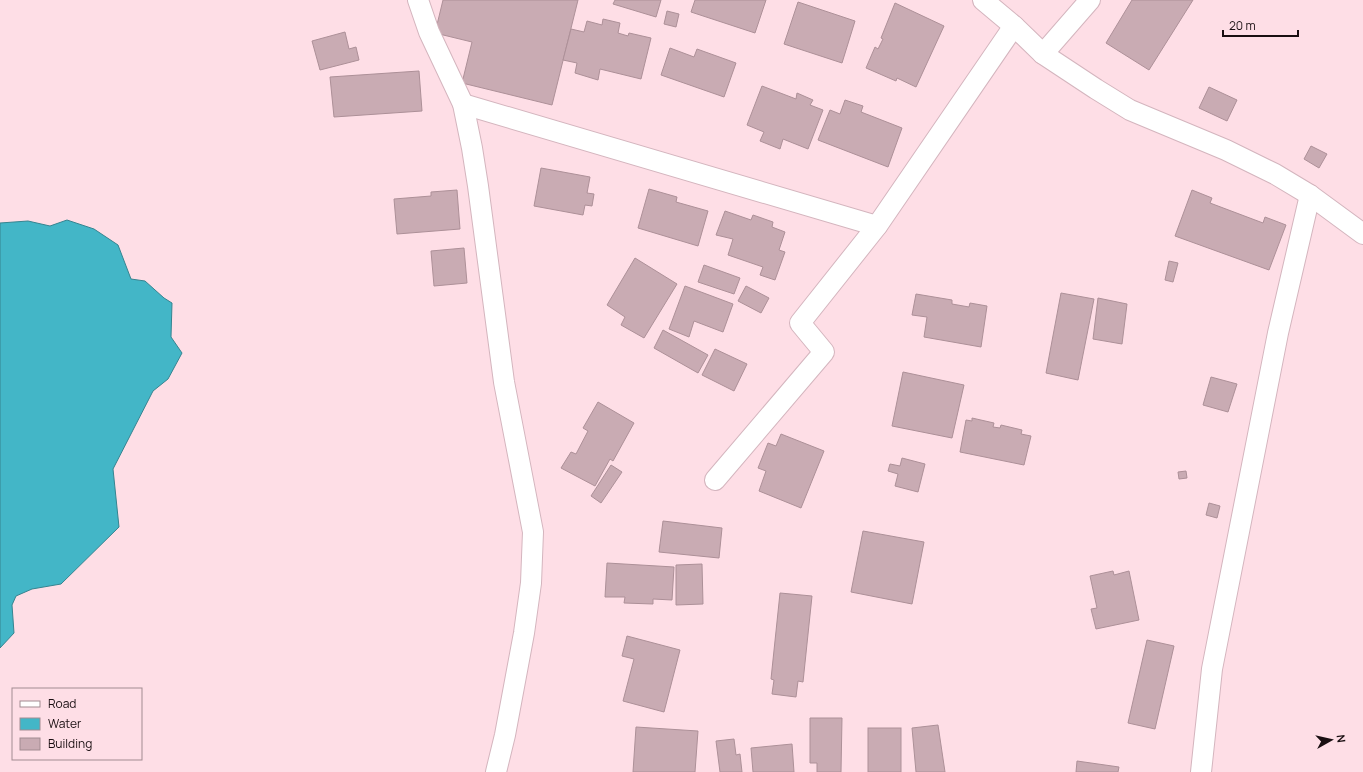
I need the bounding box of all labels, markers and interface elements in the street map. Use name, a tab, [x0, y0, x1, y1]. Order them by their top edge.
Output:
scale bar	[1223, 12, 1298, 38]
text: 20 m	[1229, 17, 1256, 34]
legend	[12, 688, 142, 760]
text: Road	[48, 695, 76, 712]
text: Water	[48, 715, 82, 732]
north arrow	[1311, 720, 1351, 760]
text: N	[1333, 734, 1349, 744]
text: Building	[48, 735, 92, 752]

